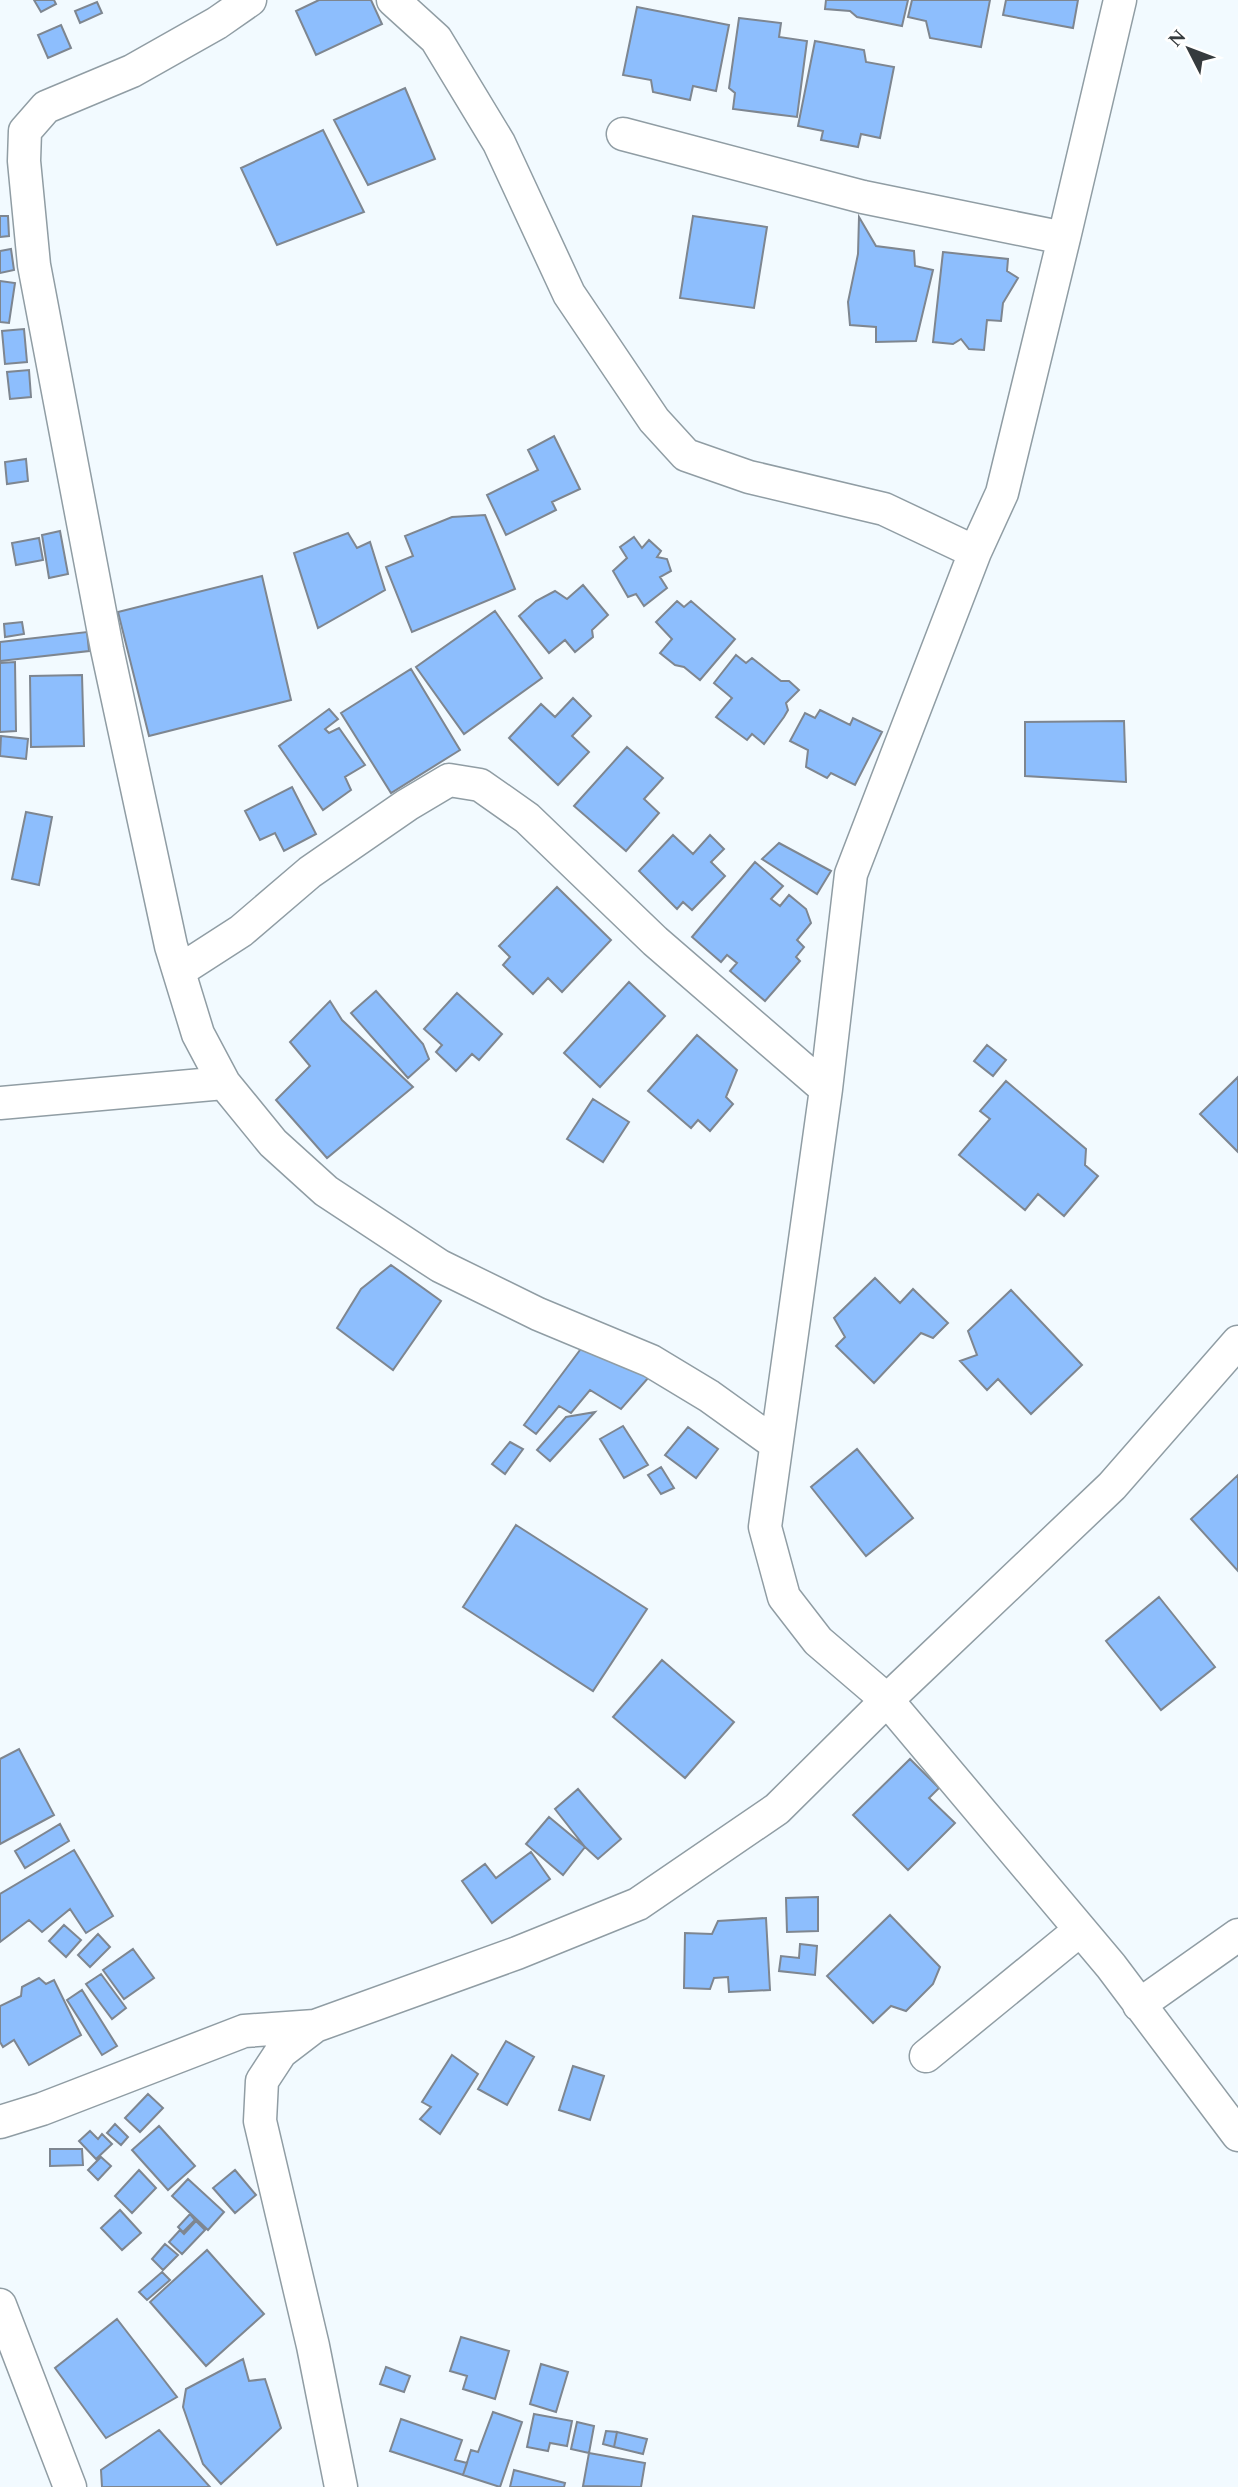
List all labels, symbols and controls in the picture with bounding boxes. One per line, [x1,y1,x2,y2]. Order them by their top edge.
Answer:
north arrow [1154,14,1224,84]
text: N [1162,23,1193,54]

